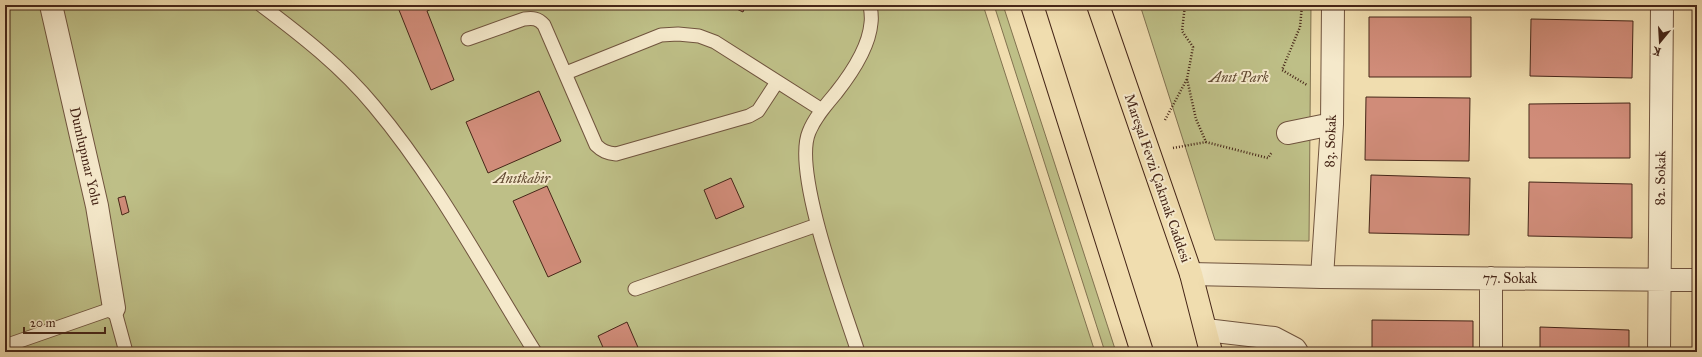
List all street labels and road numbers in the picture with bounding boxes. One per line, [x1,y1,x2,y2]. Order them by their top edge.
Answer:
street label: Mareşal Fevzi Çakmak Caddesi [1121,92,1194,265]
street label: Dumlupınar Yolu [66,105,105,207]
street label: 83. Sokak [1321,114,1340,168]
street label: 82. Sokak [1652,150,1669,205]
street label: 77. Sokak [1483,270,1538,287]

